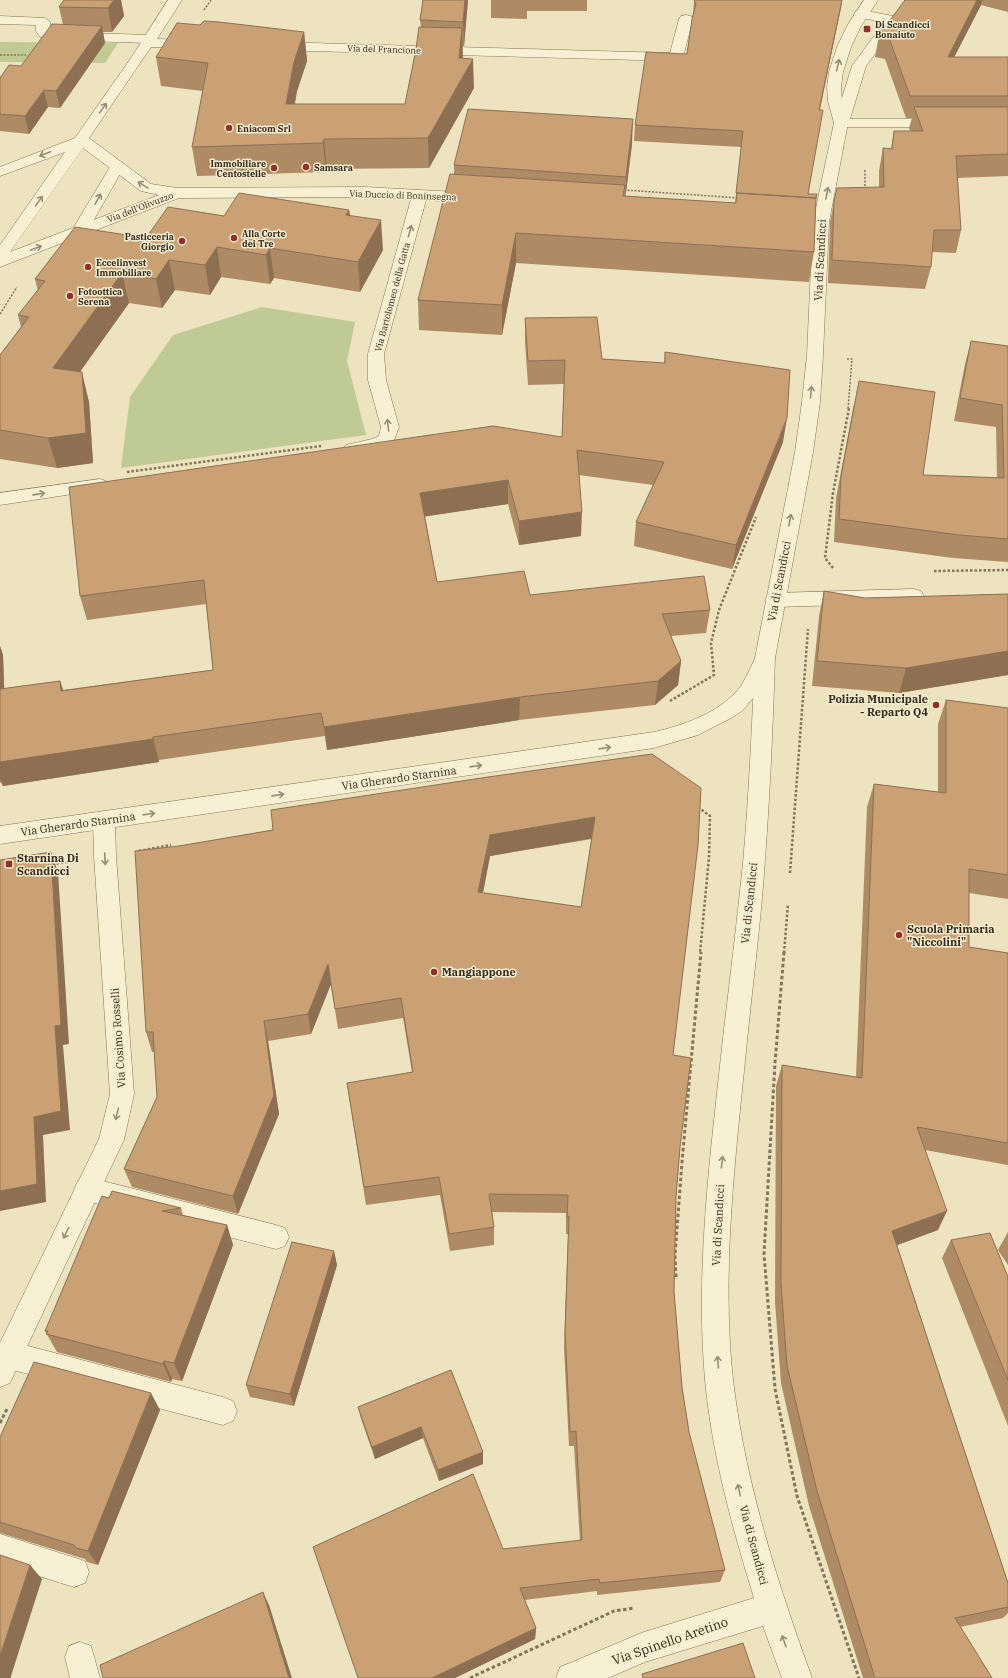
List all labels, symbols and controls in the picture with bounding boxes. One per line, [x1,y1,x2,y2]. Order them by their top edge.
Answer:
place label: Di Scandicci Bonaiuto [875,19,930,40]
marker: Di Scandicci Bonaiuto [862,24,872,34]
street label: Via del Francione [347,42,421,56]
one-way arrow [834,59,842,72]
one-way arrow [99,102,107,113]
marker: Eniacom Srl [224,123,234,133]
place label: Eniacom Srl [237,123,291,134]
one-way arrow [40,151,52,159]
place label: Immobiliare Centostelle [211,158,266,179]
marker: Samsara [301,162,311,172]
place label: Samsara [314,162,353,173]
marker: Immobiliare Centostelle [269,163,279,173]
one-way arrow [137,181,148,189]
one-way arrow [823,187,831,200]
street label: Via Duccio di Boninsegna [349,188,457,202]
street label: Via dell'Olivuzzo [105,189,175,225]
one-way arrow [95,193,103,205]
one-way arrow [34,196,43,207]
street label: Via di Scandicci [811,218,829,301]
one-way arrow [406,225,414,238]
place label: Alla Corte dei Tre [242,228,286,249]
place label: Pasticceria Giorgio [125,231,174,252]
marker: Alla Corte dei Tre [229,233,239,243]
marker: Pasticceria Giorgio [177,236,187,246]
street label: Via Bartolomeo della Gatta [372,241,412,353]
one-way arrow [30,243,42,251]
place label: Eccelinvest Immobiliare [96,257,151,278]
marker: Eccelinvest Immobiliare [83,262,93,272]
place label: Fotoottica Serena [78,286,122,307]
marker: Fotoottica Serena [65,291,75,301]
one-way arrow [808,386,815,399]
one-way arrow [384,419,392,432]
one-way arrow [32,490,45,498]
one-way arrow [787,514,795,527]
street label: Via di Scandicci [764,539,794,622]
place label: Polizia Municipale - Reparto Q4 [828,692,928,719]
marker: Polizia Municipale - Reparto Q4 [931,700,941,710]
one-way arrow [598,744,611,752]
one-way arrow [469,762,482,770]
street label: Via Gherardo Starnina [341,763,457,793]
one-way arrow [271,791,284,799]
street label: Via Gherardo Starnina [20,809,136,839]
one-way arrow [143,810,156,818]
place label: Starnina Di Scandicci [17,851,79,878]
one-way arrow [102,852,109,865]
marker: Starnina Di Scandicci [4,859,14,869]
street label: Via di Scandicci [738,861,760,944]
place label: Scuola Primaria "Niccolini" [907,922,995,949]
marker: Scuola Primaria "Niccolini" [894,930,904,940]
place label: Mangiappone [442,965,516,979]
marker: Mangiappone [429,967,439,977]
street label: Via Cosimo Rosselli [107,987,128,1089]
one-way arrow [113,1107,121,1120]
one-way arrow [718,1156,726,1169]
street label: Via di Scandicci [709,1183,727,1266]
one-way arrow [62,1227,69,1239]
one-way arrow [714,1356,722,1369]
one-way arrow [735,1484,743,1497]
street label: Via di Scandicci [737,1504,771,1587]
street label: Via Spinello Aretino [610,1613,730,1669]
one-way arrow [779,1636,787,1648]

